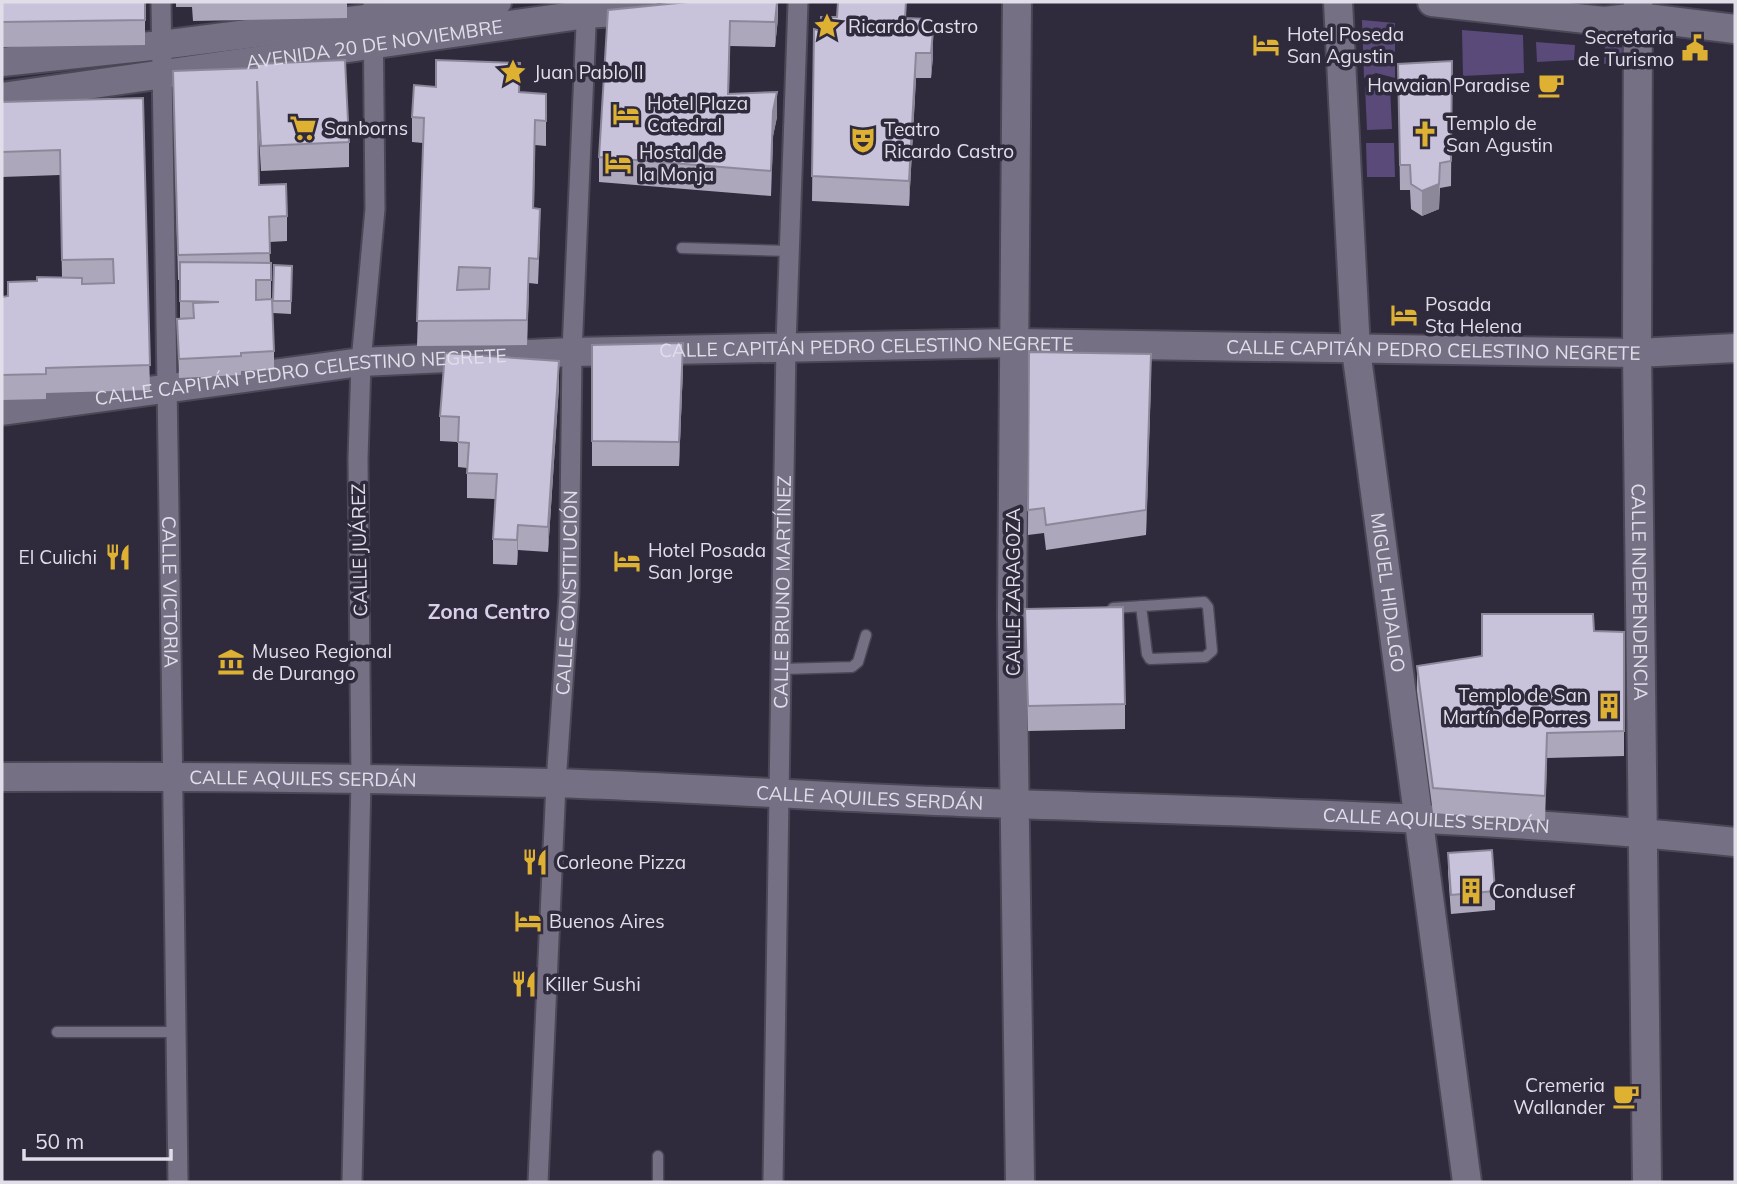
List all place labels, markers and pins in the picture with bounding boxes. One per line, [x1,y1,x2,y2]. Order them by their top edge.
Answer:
place icon: Ricardo Castro [812,11,842,41]
place label: Ricardo Castro [848,14,978,38]
place label: Hotel Poseda San Agustin [1287,22,1404,68]
place label: Secretaria de Turismo [1578,25,1674,71]
hotel icon: Hotel Poseda San Agustin [1251,30,1281,60]
public building icon: Secretaria de Turismo [1680,33,1710,63]
place icon: Juan Pablo II [498,57,528,87]
place label: Juan Pablo II [534,60,644,84]
cafe icon: Hawaian Paradise [1536,70,1566,100]
place label: Hawaian Paradise [1367,73,1530,97]
place label: Hotel Plaza Catedral [647,91,748,137]
hotel icon: Hotel Plaza Catedral [611,99,641,129]
place label: Templo de San Agustin [1446,111,1553,157]
supermarket icon: Sanborns [288,113,318,143]
place label: Sanborns [324,116,408,140]
place label: Teatro Ricardo Castro [884,117,1014,163]
church icon: Templo de San Agustin [1410,119,1440,149]
theatre icon: Teatro Ricardo Castro [848,125,878,155]
place label: Hostal de la Monja [639,140,723,186]
hotel icon: Hostal de la Monja [603,148,633,178]
place label: Posada Sta Helena [1425,292,1522,338]
hotel icon: Posada Sta Helena [1389,300,1419,330]
place label: Hotel Posada San Jorge [648,538,766,584]
restaurant icon: El Culichi [103,542,133,572]
place label: El Culichi [18,545,97,569]
hotel icon: Hotel Posada San Jorge [612,546,642,576]
place label: Museo Regional de Durango [252,639,392,685]
museum icon: Museo Regional de Durango [216,647,246,677]
place label: Templo de San Martín de Porres [1443,683,1588,729]
building icon: Templo de San Martín de Porres [1594,691,1624,721]
restaurant icon: Corleone Pizza [520,847,550,877]
place label: Corleone Pizza [556,850,686,874]
building icon: Condusef [1456,876,1486,906]
place label: Condusef [1492,879,1575,903]
hotel icon: Buenos Aires [513,906,543,936]
place label: Buenos Aires [549,909,665,933]
restaurant icon: Killer Sushi [509,969,539,999]
place label: Killer Sushi [545,972,641,996]
place label: Cremeria Wallander [1513,1073,1605,1119]
cafe icon: Cremeria Wallander [1611,1081,1641,1111]

